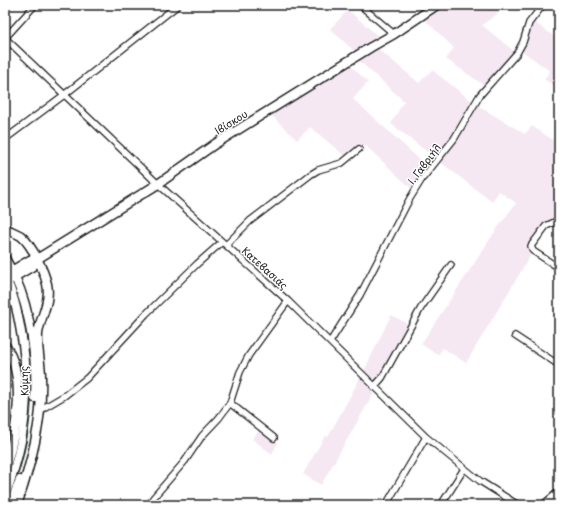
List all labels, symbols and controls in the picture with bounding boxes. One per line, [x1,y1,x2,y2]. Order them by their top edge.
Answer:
street label: Ιβίσκου [211,106,250,137]
street label: Ι. Γαβριήλ [403,140,444,187]
street label: Κατεβασιάς [239,243,292,293]
street label: Κύμης [15,366,32,396]

